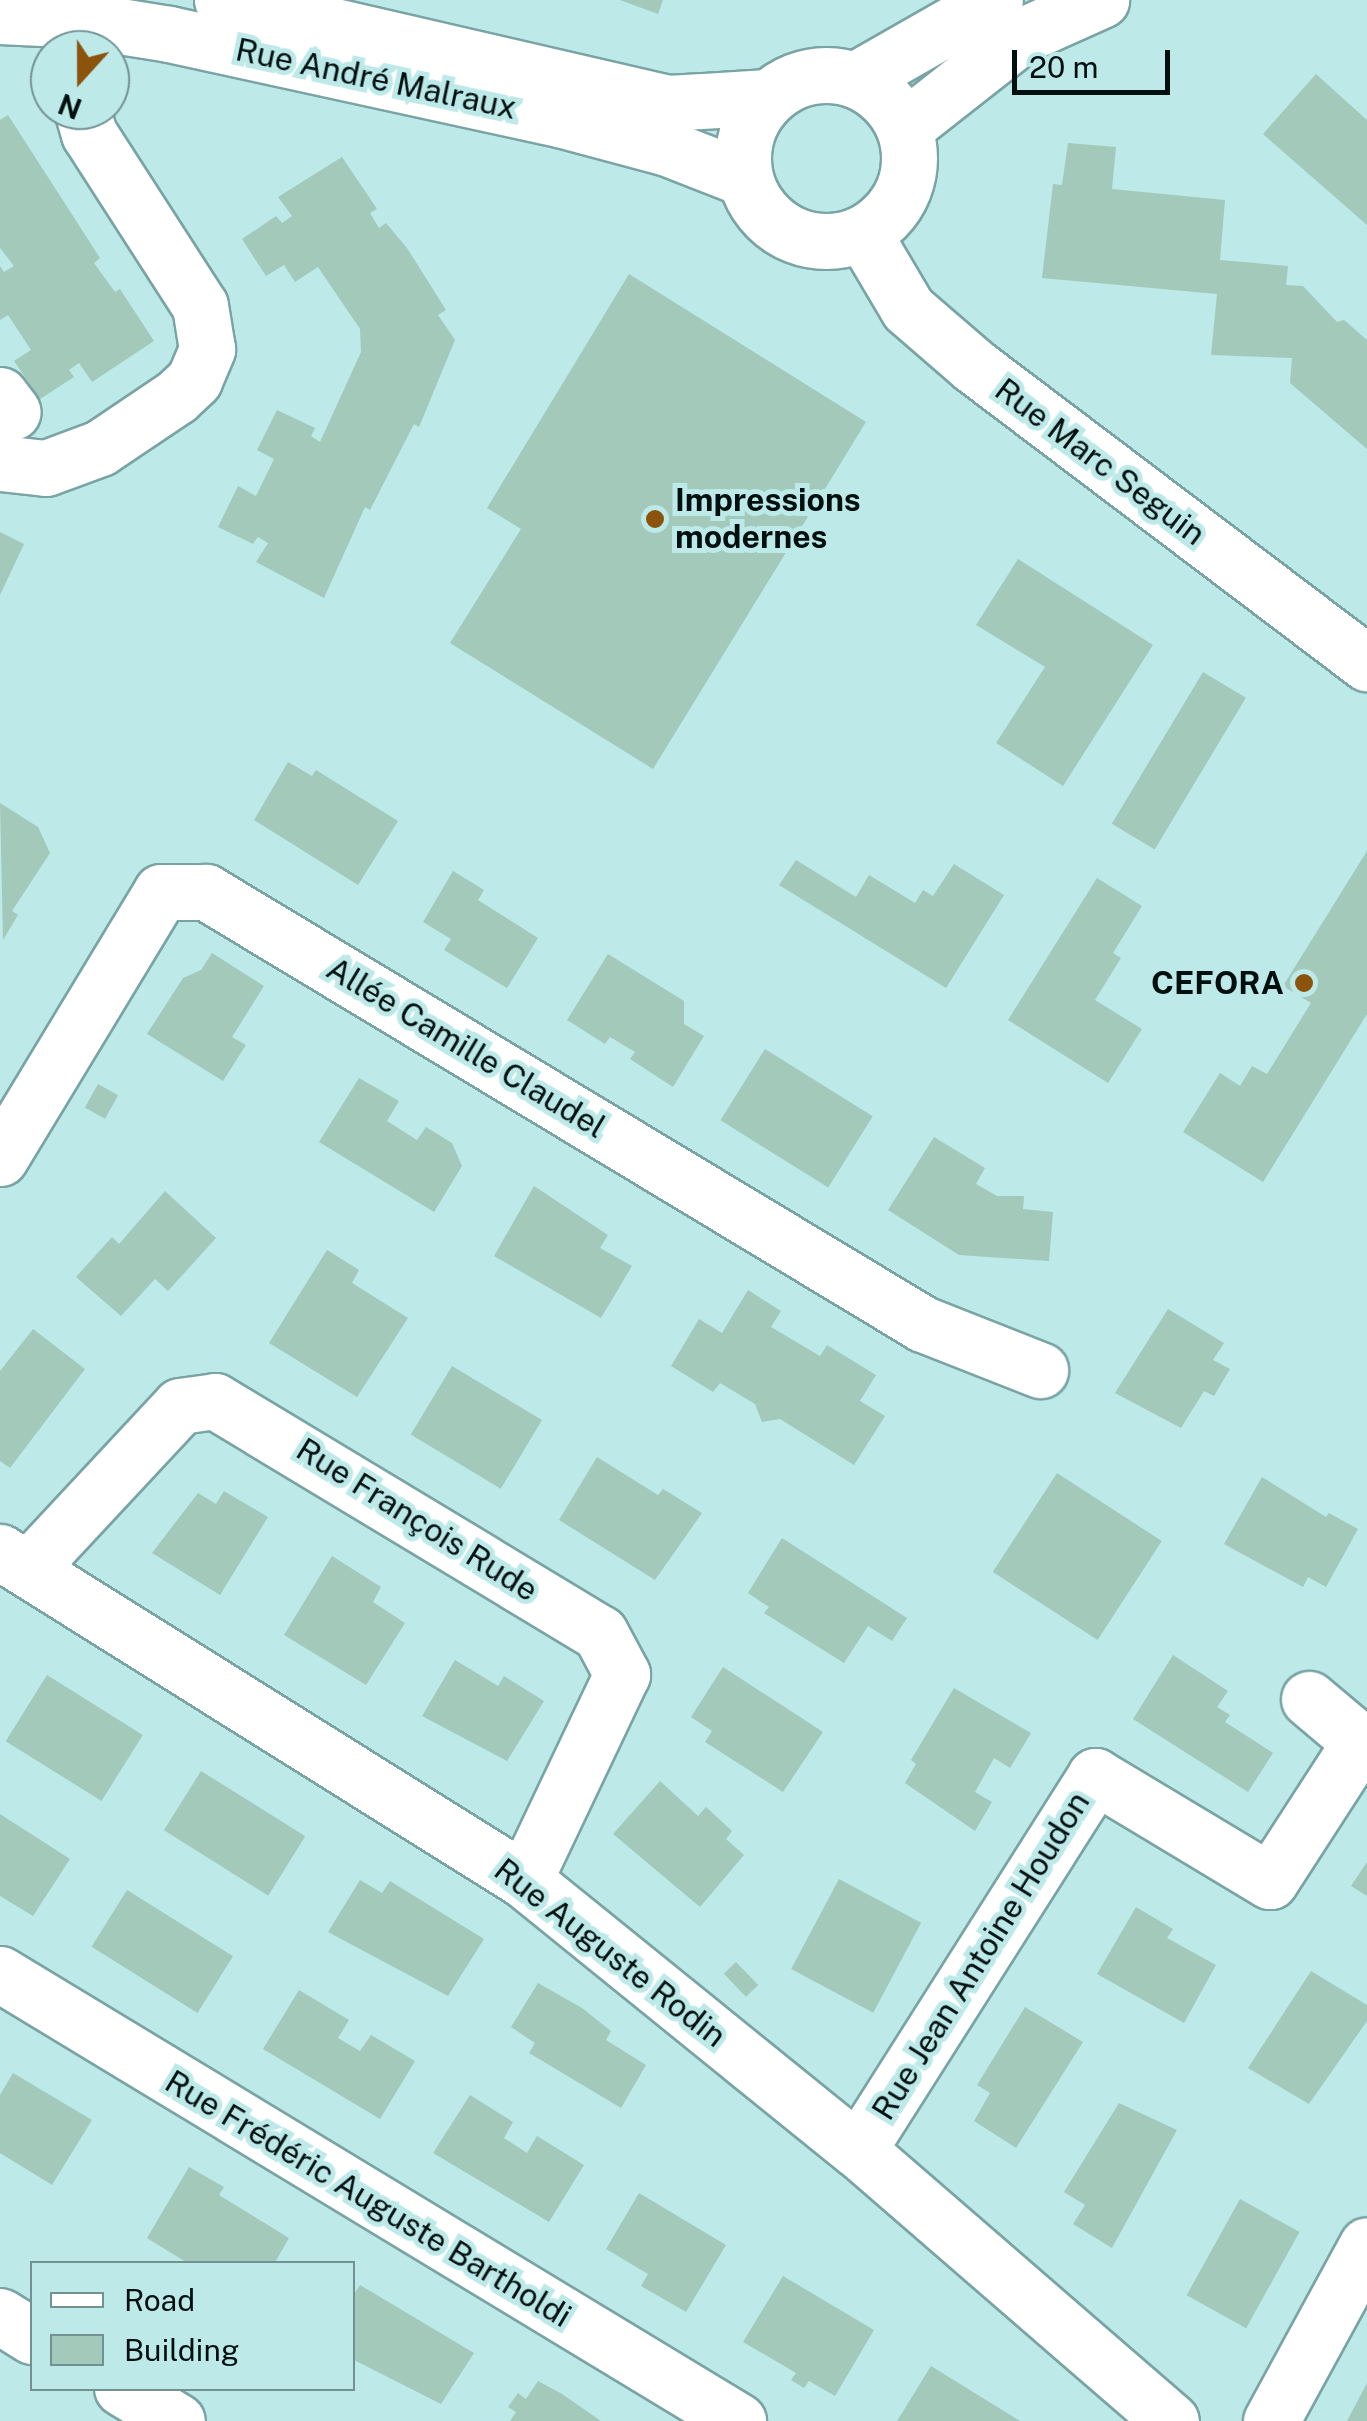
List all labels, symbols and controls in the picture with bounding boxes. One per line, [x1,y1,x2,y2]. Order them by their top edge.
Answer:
north arrow [30,30,130,130]
street label: Rue André Malraux [232,30,520,128]
scale bar [1017,30,1174,92]
text: 20 m [1029,49,1098,85]
text: N [54,87,86,126]
street label: Rue Marc Seguin [987,370,1213,554]
place label: Impressions modernes [675,482,861,557]
marker: Impressions modernes [644,508,666,530]
street label: Allée Camille Claudel [319,949,613,1147]
place label: CEFORA [1151,964,1284,1002]
marker: CEFORA [1293,972,1315,994]
street label: Rue François Rude [289,1430,545,1610]
street label: Rue Jean Antoine Houdon [864,1785,1098,2127]
street label: Rue Auguste Rodin [486,1851,734,2055]
street label: Rue Frédéric Auguste Bartholdi [158,2062,578,2336]
legend [30,2261,355,2391]
text: Road [124,2282,195,2318]
text: Building [124,2332,239,2368]

